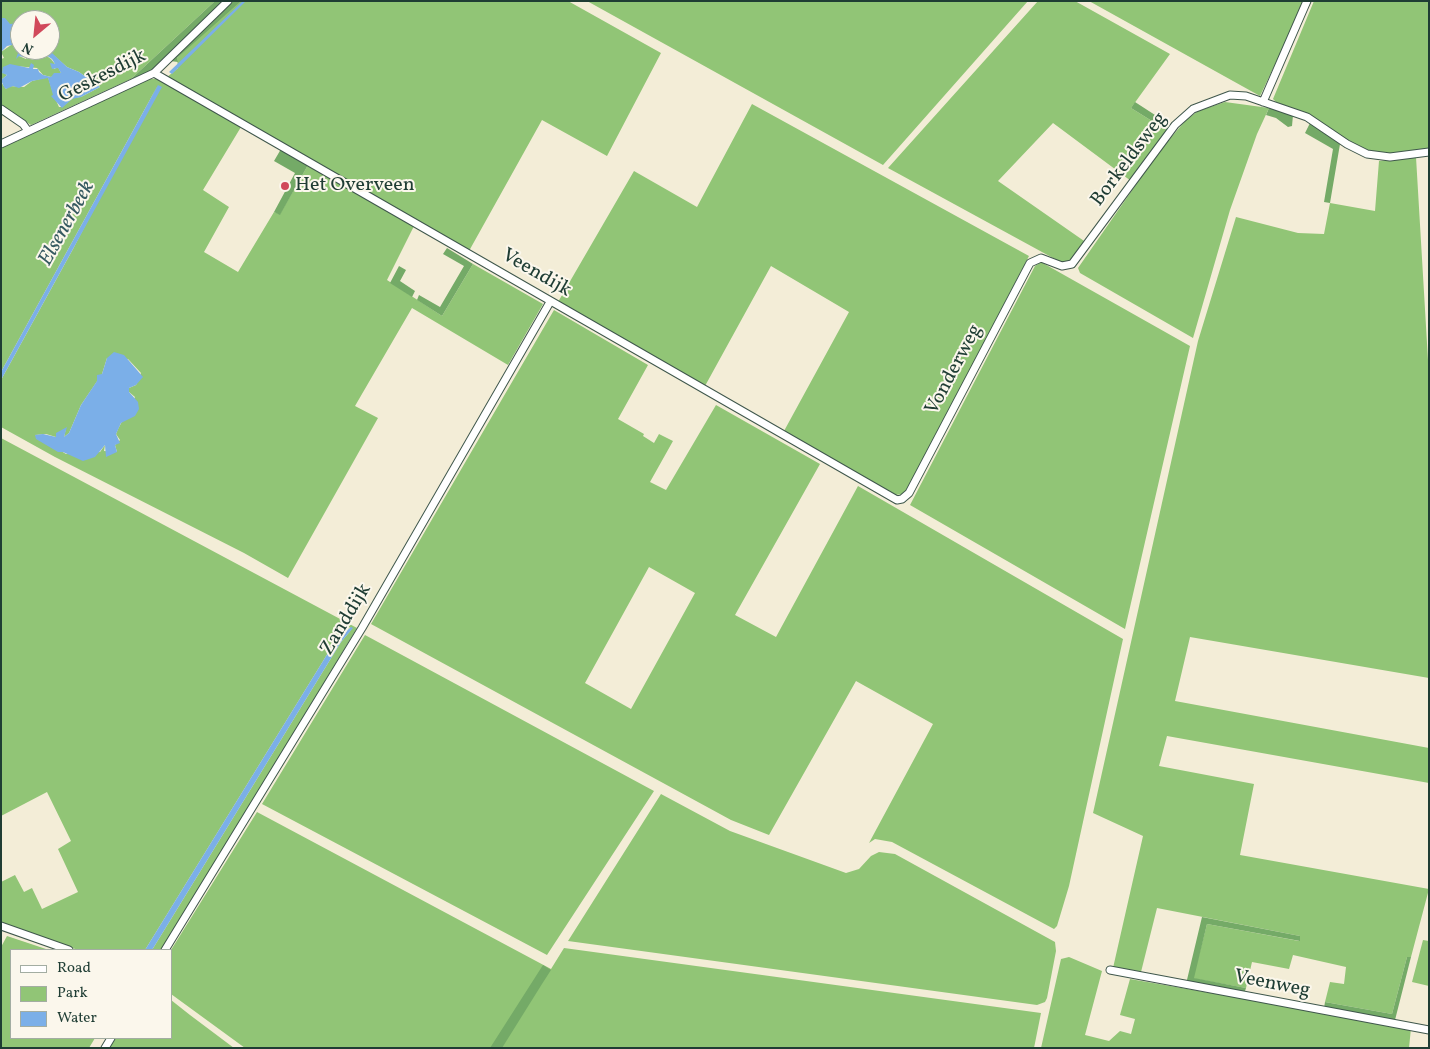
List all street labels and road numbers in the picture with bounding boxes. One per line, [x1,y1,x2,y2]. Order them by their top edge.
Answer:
street label: Geskesdijk [55,45,151,109]
street label: Borkeldsweg [1087,108,1173,212]
street label: Veendijk [497,245,575,303]
street label: Vonderweg [921,321,989,419]
street label: Zanddijk [316,580,378,660]
street label: Veenweg [1232,966,1312,1004]

